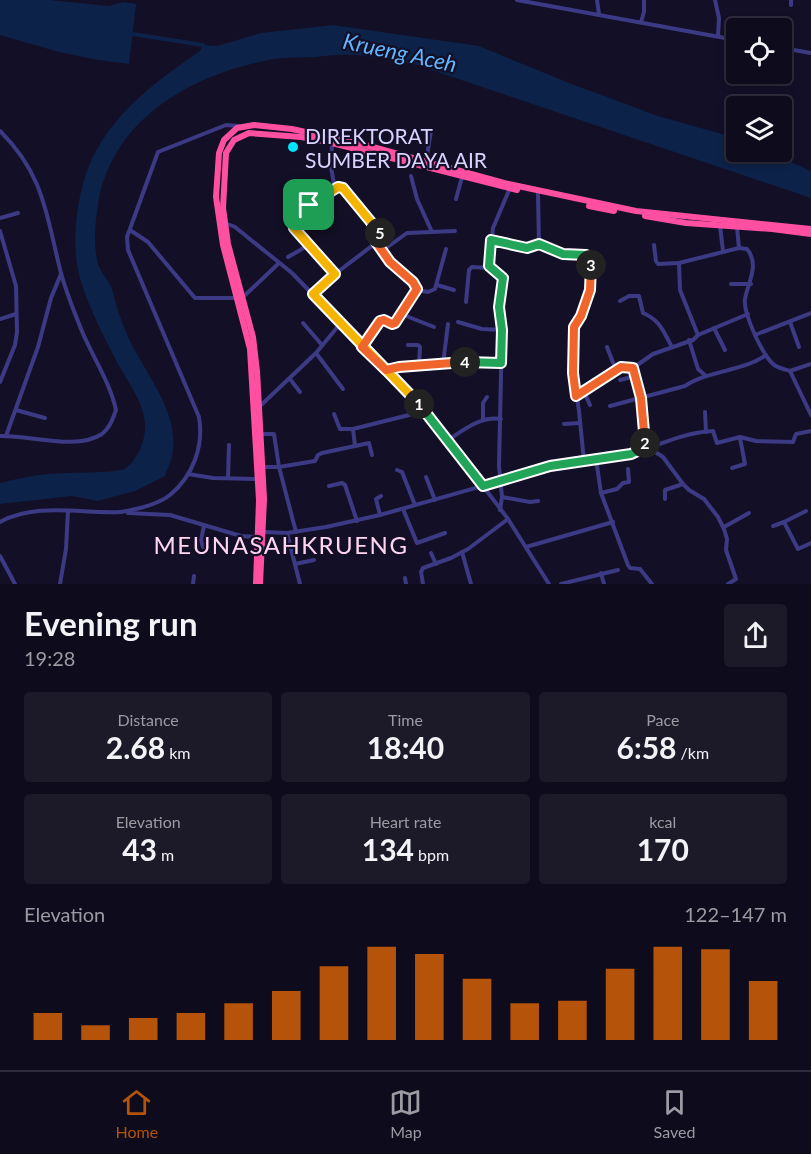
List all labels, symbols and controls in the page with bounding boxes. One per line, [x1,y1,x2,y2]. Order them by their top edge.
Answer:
map controls [726,18,792,162]
button: locate [726,18,792,84]
water label: Krueng Aceh [341,27,459,77]
button: layers [726,96,792,162]
place label: DIREKTORAT SUMBER DAYA AIR [305,123,488,172]
marker: DIREKTORAT SUMBER DAYA AIR [286,140,300,154]
pin [283,179,334,230]
icon: arrive [292,188,325,221]
pin: 5 [365,218,395,248]
text: 5 [375,223,385,242]
pin: 3 [576,250,606,280]
text: 3 [586,255,596,274]
pin: 4 [450,347,480,377]
text: 4 [460,352,470,371]
pin: 1 [404,389,434,419]
text: 1 [414,394,424,413]
pin: 2 [630,428,660,458]
text: 2 [640,433,650,452]
district label: MEUNASAHKRUENG [154,530,408,559]
text: Evening run [24,603,198,643]
button: share [724,604,787,667]
text: 19:28 [24,646,75,670]
text: Distance [117,710,179,729]
text: Time [388,710,423,729]
text: Pace [646,710,679,729]
text: 2.68 [106,729,165,765]
text: 18:40 [367,729,444,765]
text: 6:58 [617,729,676,765]
text: km [165,743,191,762]
text: /km [676,743,709,762]
text: Elevation [116,812,181,831]
text: Heart rate [370,812,441,831]
text: kcal [649,812,676,831]
text: 43 [122,831,157,867]
text: 134 [362,831,414,867]
text: 170 [637,831,689,867]
text: m [157,845,174,864]
text: bpm [414,845,449,864]
text: Elevation [24,902,105,926]
text: 122–147 m [684,902,787,926]
tab: Home [116,1086,158,1141]
tab: Map [389,1086,422,1141]
tab: Saved [654,1086,695,1141]

